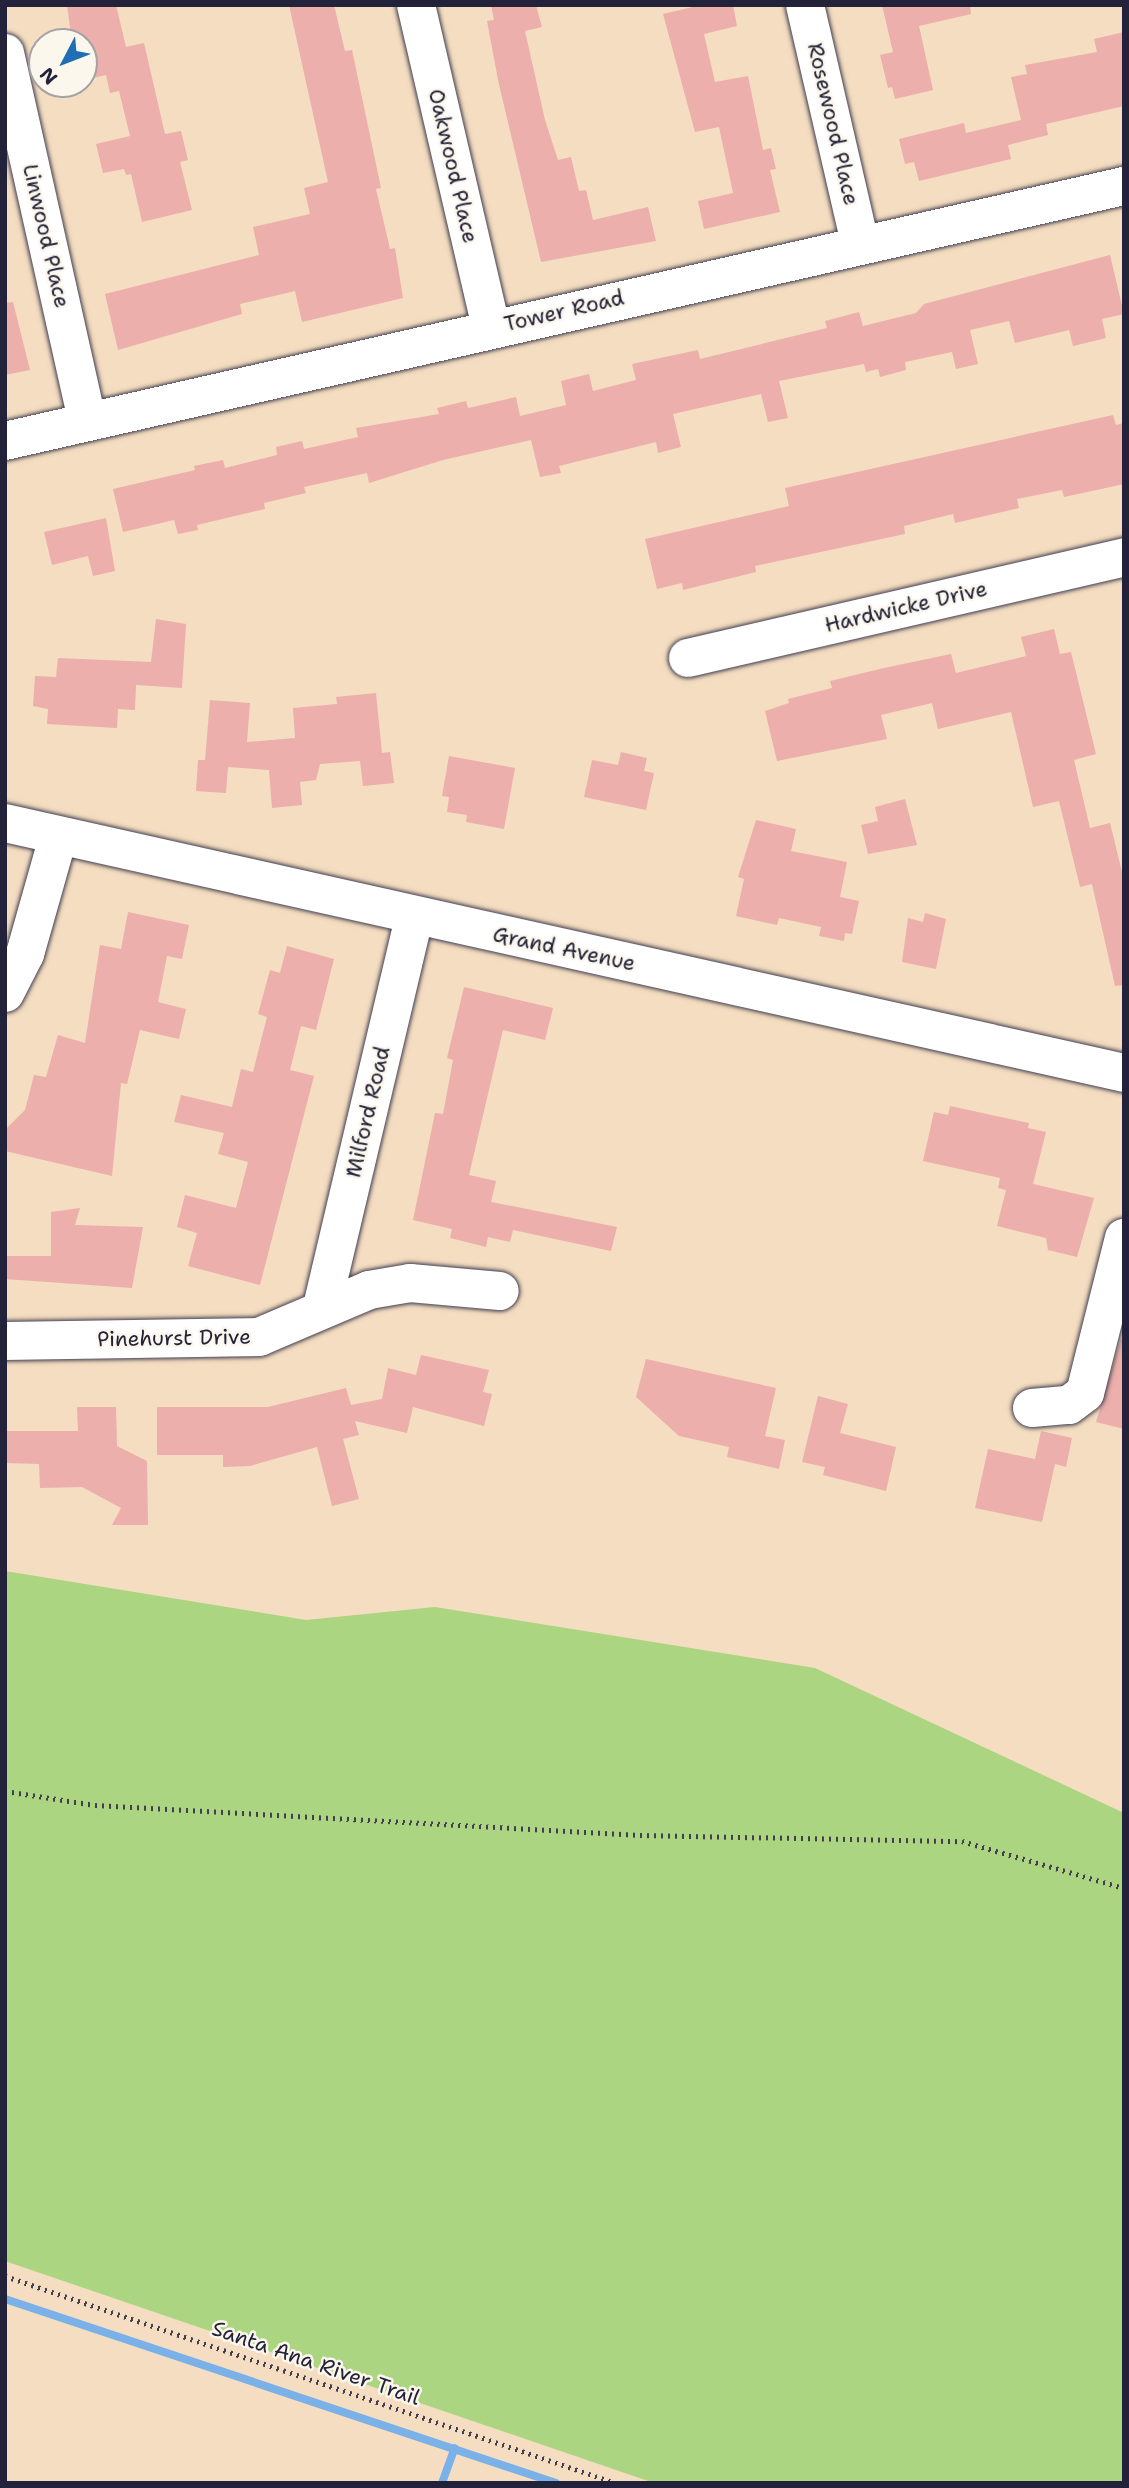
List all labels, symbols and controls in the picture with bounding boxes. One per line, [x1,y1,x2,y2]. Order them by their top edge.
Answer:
north arrow [28,28,98,98]
street label: Rosewood Place [802,41,864,207]
text: N [34,62,63,90]
street label: Oakwood Place [423,86,483,246]
street label: Linwood Place [17,162,75,310]
street label: Tower Road [502,285,626,337]
street label: Hardwicke Drive [822,576,990,638]
street label: Grand Avenue [491,922,637,976]
street label: Milford Road [341,1044,395,1180]
street label: Pinehurst Drive [97,1324,251,1352]
street label: Santa Ana River Trail [209,2316,423,2410]

